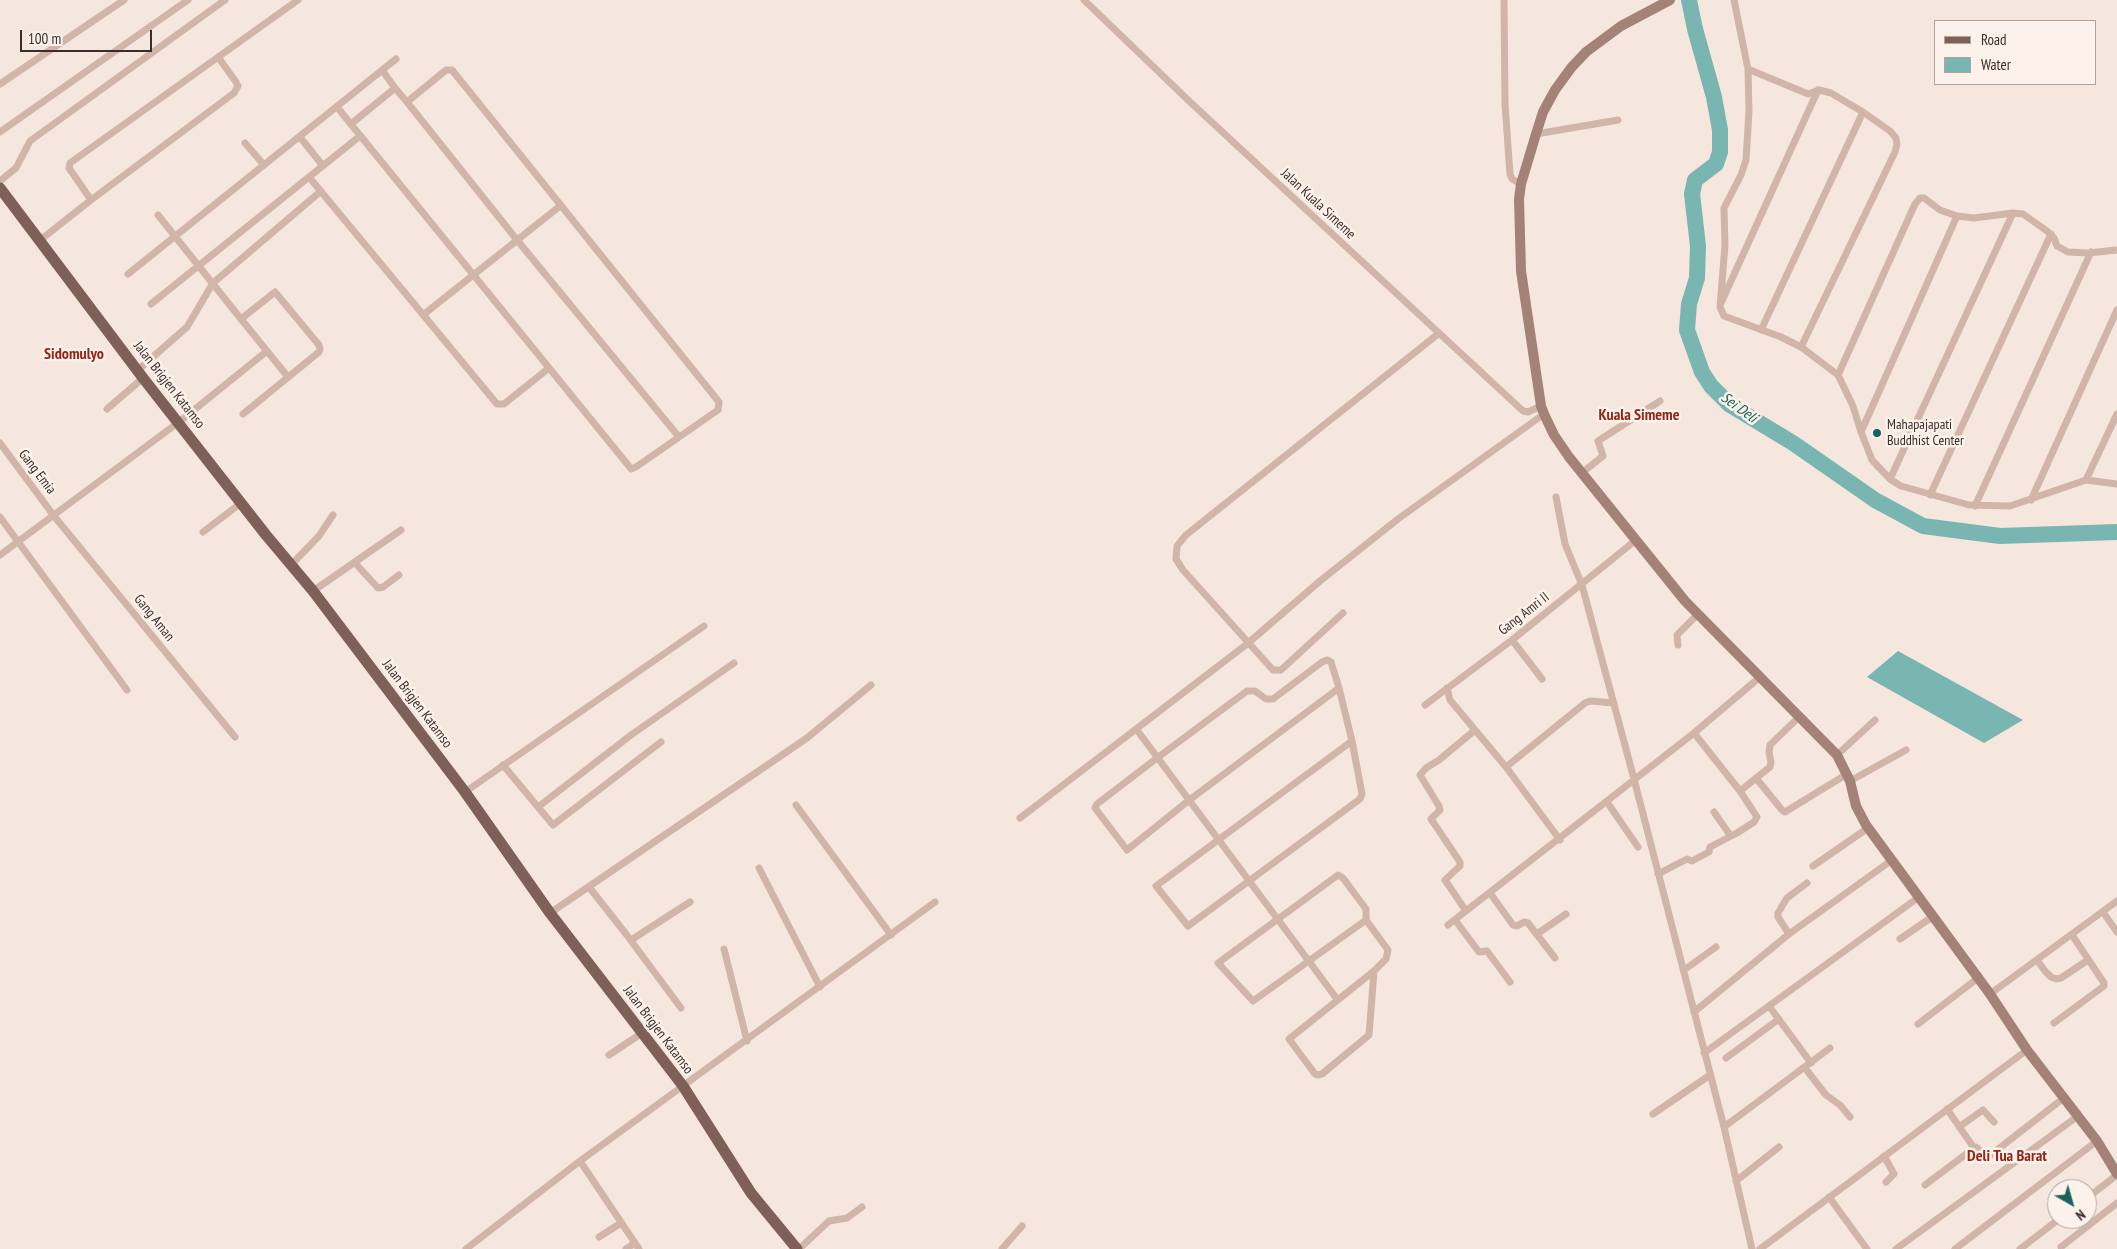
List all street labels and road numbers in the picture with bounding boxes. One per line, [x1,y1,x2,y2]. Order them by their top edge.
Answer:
street label: Jalan Kuala Simeme [1277,165,1359,243]
street label: Jalan Brigjen Katamso [130,338,208,432]
street label: Gang Emia [15,446,59,498]
street label: Gang Amri II [1495,589,1553,639]
street label: Gang Aman [130,591,178,645]
street label: Jalan Brigjen Katamso [378,657,456,751]
street label: Jalan Brigjen Katamso [619,983,697,1077]

